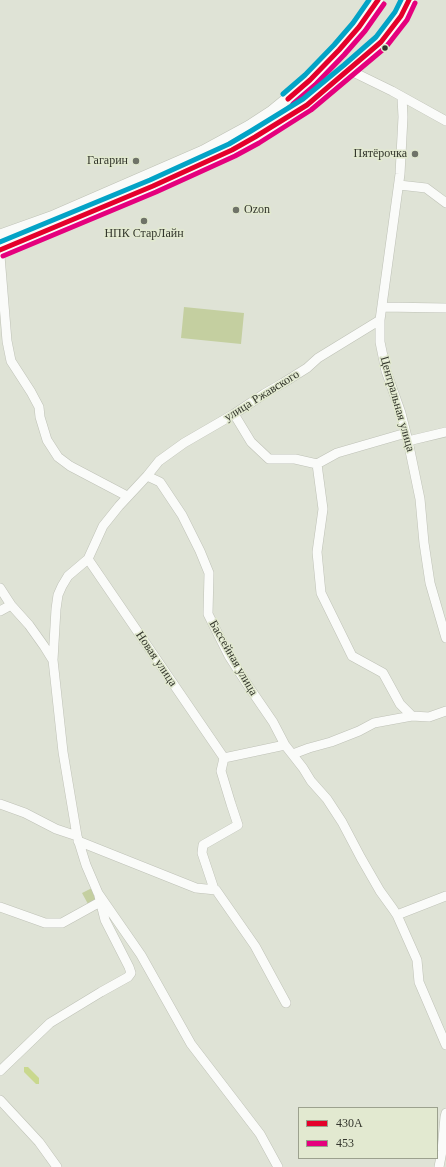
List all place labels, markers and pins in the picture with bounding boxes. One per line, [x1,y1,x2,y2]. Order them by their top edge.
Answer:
unlabelled marker [380,43,390,53]
place label: Пятёрочка [354,147,407,161]
marker: Пятёрочка [410,149,420,159]
place label: Гагарин [87,154,128,168]
marker: Гагарин [131,156,141,166]
place label: Ozon [244,203,270,217]
marker: Ozon [231,205,241,215]
marker: НПК СтарЛайн [139,216,149,226]
place label: НПК СтарЛайн [104,227,184,241]

